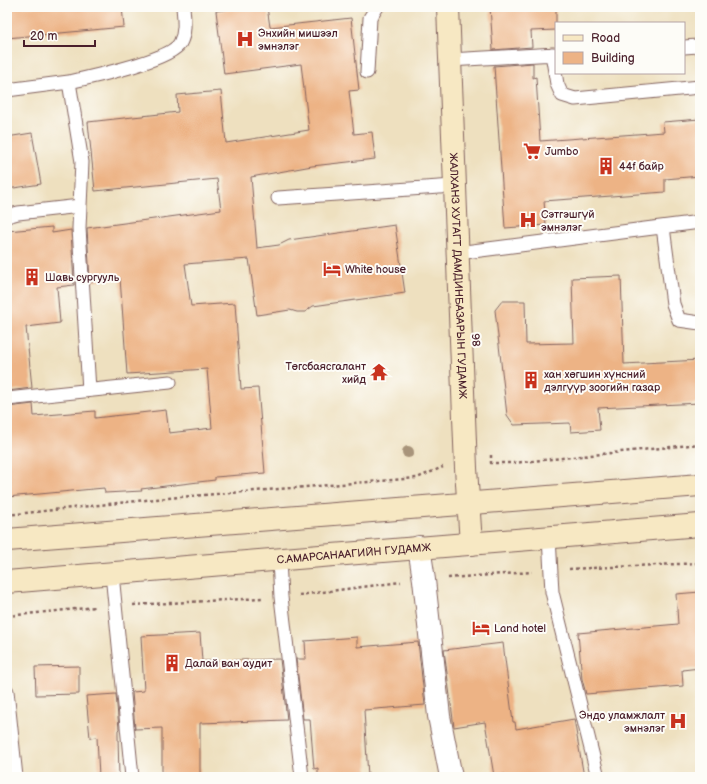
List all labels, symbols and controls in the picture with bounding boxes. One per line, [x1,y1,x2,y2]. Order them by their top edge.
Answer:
scale bar [24,22,95,48]
legend [555,22,685,74]
place label: Энхийн мишээл эмнэлэг [258,27,338,53]
text: 20 m [30,29,57,44]
hospital icon: Энхийн мишээл эмнэлэг [235,29,255,49]
text: Road [591,31,620,46]
text: Building [591,51,635,66]
supermarket icon: Jumbo [522,141,542,161]
place label: Jumbo [545,145,578,158]
street label: ЖАЛХАНЗ ХУТАГТ ДАМДИНБАЗАРЫН ГУДАМЖ [447,152,469,400]
building icon: 44f байр [596,156,616,176]
place label: 44f байр [619,160,665,173]
place label: Сэтгэшгүй эмнэлэг [541,208,595,234]
hospital icon: Сэтгэшгүй эмнэлэг [518,210,538,230]
hotel icon: White house [322,259,342,279]
place label: White house [345,263,407,276]
building icon: Шавь сургууль [22,267,42,287]
place label: Шавь сургууль [45,271,120,284]
street label: 86 [470,333,483,347]
place label: Төгсбаясгалант хийд [285,360,366,386]
temple icon: Төгсбаясгалант хийд [369,362,389,382]
place label: хан хөгшин хүнсний дэлгүүр зоогийн газар [544,368,661,394]
building icon: хан хөгшин хүнсний дэлгүүр зоогийн газар [521,370,541,390]
street label: С.АМАРСАНААГИЙН ГУДАМЖ [276,541,432,567]
hotel icon: Land hotel [471,618,491,638]
place label: Land hotel [494,622,546,635]
building icon: Далай ван аудит [162,653,182,673]
place label: Далай ван аудит [185,657,272,670]
place label: Эндо уламжлалт эмнэлэг [579,709,666,735]
hospital icon: Эндо уламжлалт эмнэлэг [668,711,688,731]

